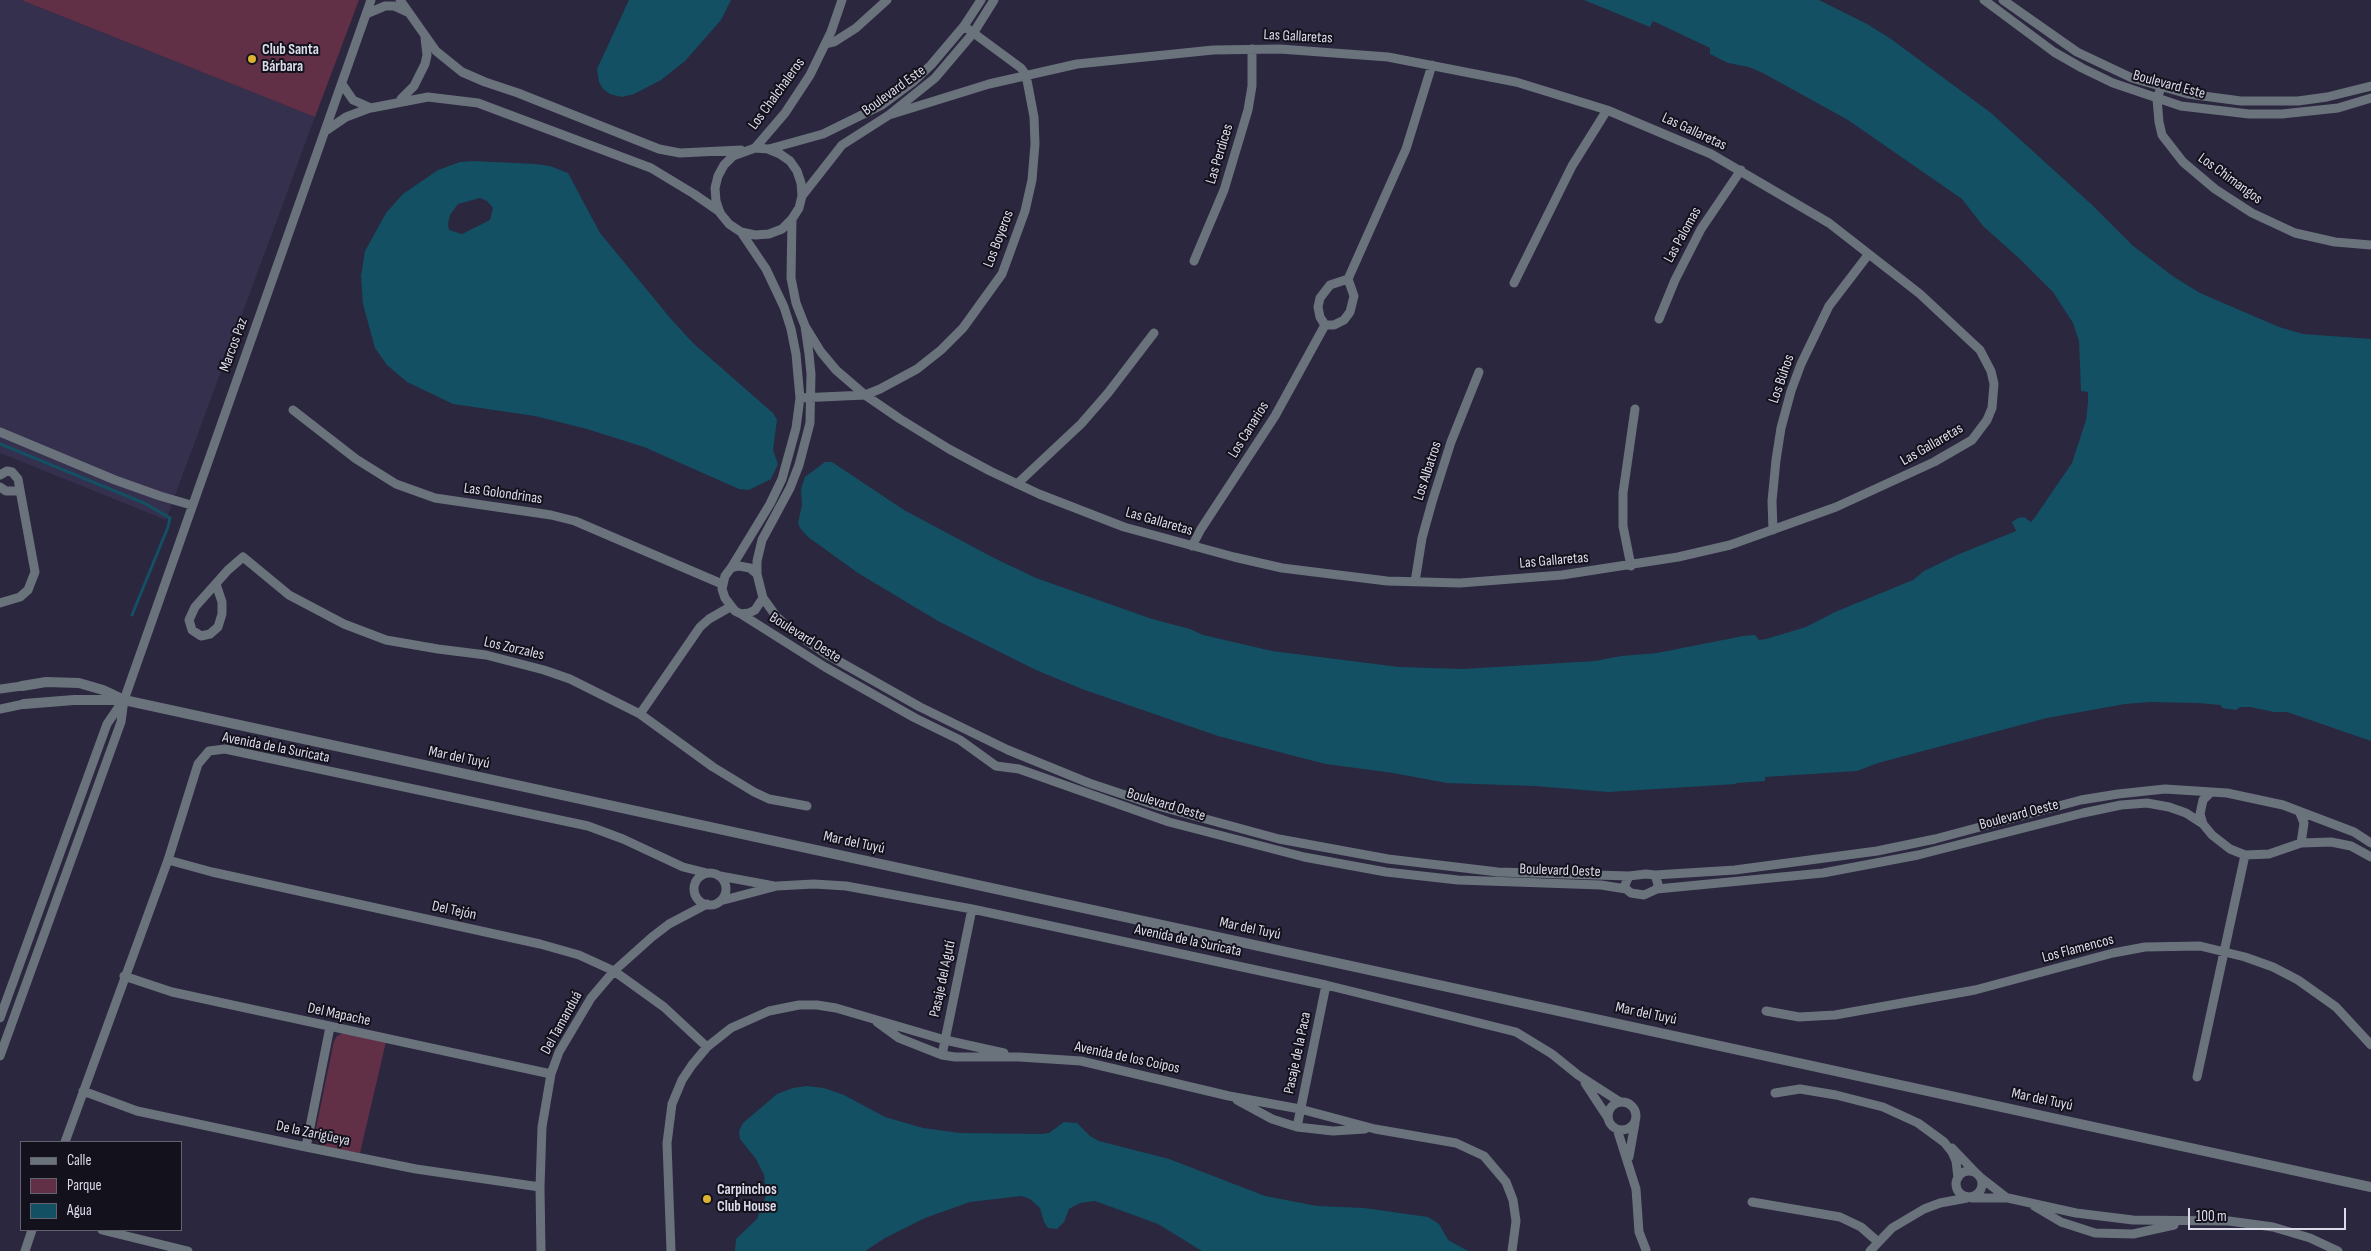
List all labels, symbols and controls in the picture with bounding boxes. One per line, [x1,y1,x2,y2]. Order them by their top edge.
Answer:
street label: Las Gallaretas [1263,26,1333,48]
place label: Club Santa Bárbara [262,41,319,76]
marker: Club Santa Bárbara [246,53,258,65]
street label: Los Chalchaleros [745,55,809,133]
street label: Boulevard Este [859,62,929,120]
street label: Boulevard Este [2131,67,2207,103]
street label: Las Gallaretas [1659,109,1729,155]
street label: Las Perdices [1202,122,1238,186]
street label: Los Chimangos [2194,150,2266,208]
street label: Las Palomas [1660,204,1706,266]
street label: Los Boyeros [980,208,1018,270]
street label: Marcos Paz [216,316,252,374]
street label: Los Búhos [1765,352,1799,406]
street label: Los Canarios [1225,398,1273,462]
street label: Las Gallaretas [1897,420,1967,470]
street label: Los Albatros [1410,439,1446,503]
street label: Las Golondrinas [463,480,543,508]
street label: Las Gallaretas [1123,504,1195,540]
street label: Las Gallaretas [1519,549,1589,573]
street label: Boulevard Oeste [766,609,844,667]
street label: Los Zorzales [482,633,546,665]
street label: Avenida de la Suricata [221,729,331,767]
street label: Mar del Tuyú [427,743,491,773]
street label: Boulevard Oeste [1125,785,1207,825]
street label: Boulevard Oeste [1977,796,2061,834]
street label: Mar del Tuyú [822,828,886,858]
street label: Boulevard Oeste [1519,861,1601,881]
street label: Del Tejón [430,898,478,924]
street label: Mar del Tuyú [1218,914,1282,944]
street label: Avenida de la Suricata [1133,921,1243,961]
street label: Los Flamencos [2040,931,2116,967]
street label: Pasaje del Agutí [926,939,960,1019]
street label: Del Tamanduá [537,988,587,1058]
street label: Mar del Tuyú [1614,999,1678,1029]
street label: Del Mapache [306,1000,372,1030]
street label: Pasaje de la Paca [1281,1010,1315,1096]
street label: Avenida de los Coipos [1073,1038,1181,1078]
street label: Mar del Tuyú [2010,1085,2074,1115]
street label: De la Zarigüeya [274,1117,352,1151]
legend [20,1141,182,1231]
text: Calle [67,1151,91,1170]
text: Parque [67,1176,102,1195]
place label: Carpinchos Club House [717,1181,777,1216]
marker: Carpinchos Club House [701,1193,713,1205]
scale bar [2191,1198,2348,1230]
text: Agua [67,1201,92,1220]
text: 100 m [2196,1207,2227,1226]

